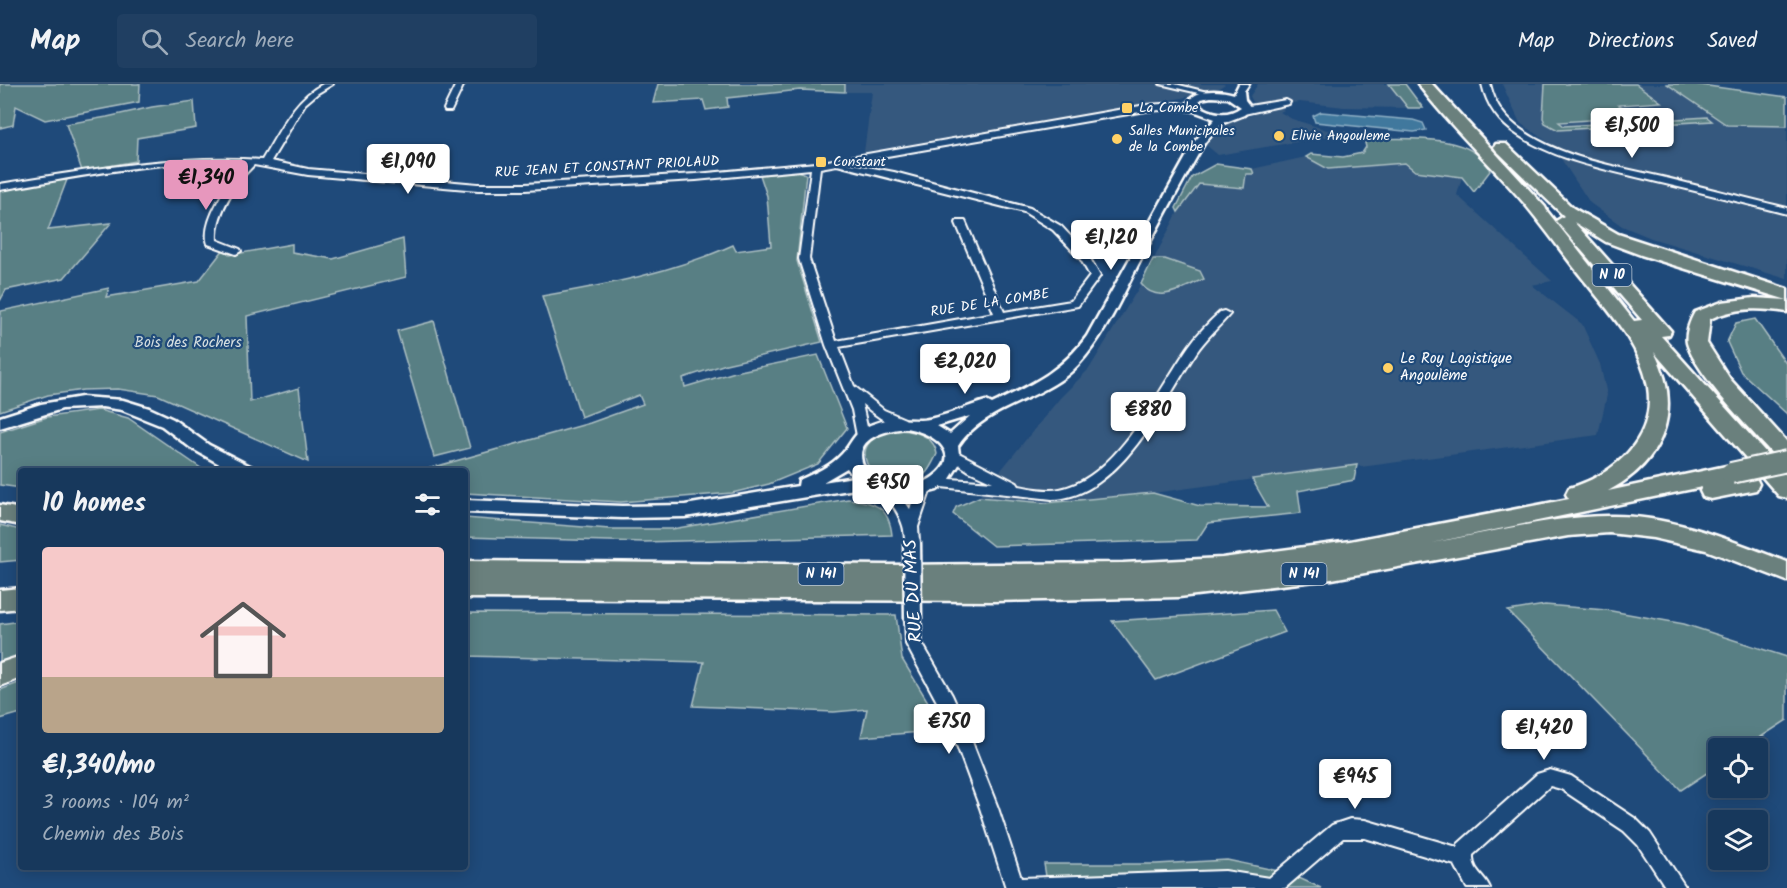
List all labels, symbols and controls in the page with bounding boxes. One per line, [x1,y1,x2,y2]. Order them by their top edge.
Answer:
search box [117,14,537,68]
text: Map [30,19,81,64]
text: Search here [186,24,294,59]
icon: search [138,25,171,58]
text: Map [1518,25,1554,58]
text: Directions [1587,25,1674,58]
text: Saved [1707,25,1757,58]
place label: La Combe [1139,97,1199,119]
marker: La Combe [1120,101,1134,115]
pin: €1,500 [1583,108,1681,159]
text: €1,500 [1605,111,1659,143]
place label: Salles Municipales de la Combe [1129,120,1235,158]
place label: Elivie Angouleme [1291,125,1391,147]
marker: Elivie Angouleme [1272,129,1286,143]
marker: Salles Municipales de la Combe [1110,132,1124,146]
pin: €1,090 [359,144,457,195]
text: €1,090 [381,147,435,179]
street label: RUE JEAN ET CONSTANT PRIOLAUD [494,150,720,184]
place label: Constant [833,151,887,173]
marker: Constant [814,155,828,169]
pin: €1,340 [157,160,255,211]
text: €1,340 [178,163,234,195]
pin: €1,120 [1062,220,1160,271]
text: €1,120 [1085,223,1137,255]
road number: N 10 [1592,264,1632,286]
street label: RUE DE LA COMBE [929,283,1052,323]
park label: Bois des Rochers [134,331,242,355]
pin: €2,020 [916,344,1014,395]
text: €2,020 [934,347,996,379]
place label: Le Roy Logistique Angoulême [1400,347,1512,388]
marker: Le Roy Logistique Angoulême [1381,361,1395,375]
pin: €880 [1112,392,1184,443]
text: €880 [1125,395,1171,427]
pin: €950 [852,465,924,516]
text: €950 [866,468,910,500]
text: 10 homes [42,483,146,525]
icon: filters [411,488,444,521]
street label: RUE DU MAS [897,538,931,643]
road number: N 141 [798,563,844,585]
road number: N 141 [1282,563,1326,585]
icon: home [189,586,297,694]
pin: €750 [913,704,985,755]
text: €750 [928,707,970,739]
pin: €1,420 [1495,710,1593,761]
text: €1,420 [1516,713,1572,745]
map controls [1708,738,1768,870]
button: locate [1708,738,1768,798]
text: €1,340/mo [42,745,155,787]
pin: €945 [1319,759,1391,810]
text: €945 [1333,762,1377,794]
text: 3 rooms · 104 m² [42,787,189,819]
button: layers [1708,810,1768,870]
text: Chemin des Bois [42,819,184,851]

